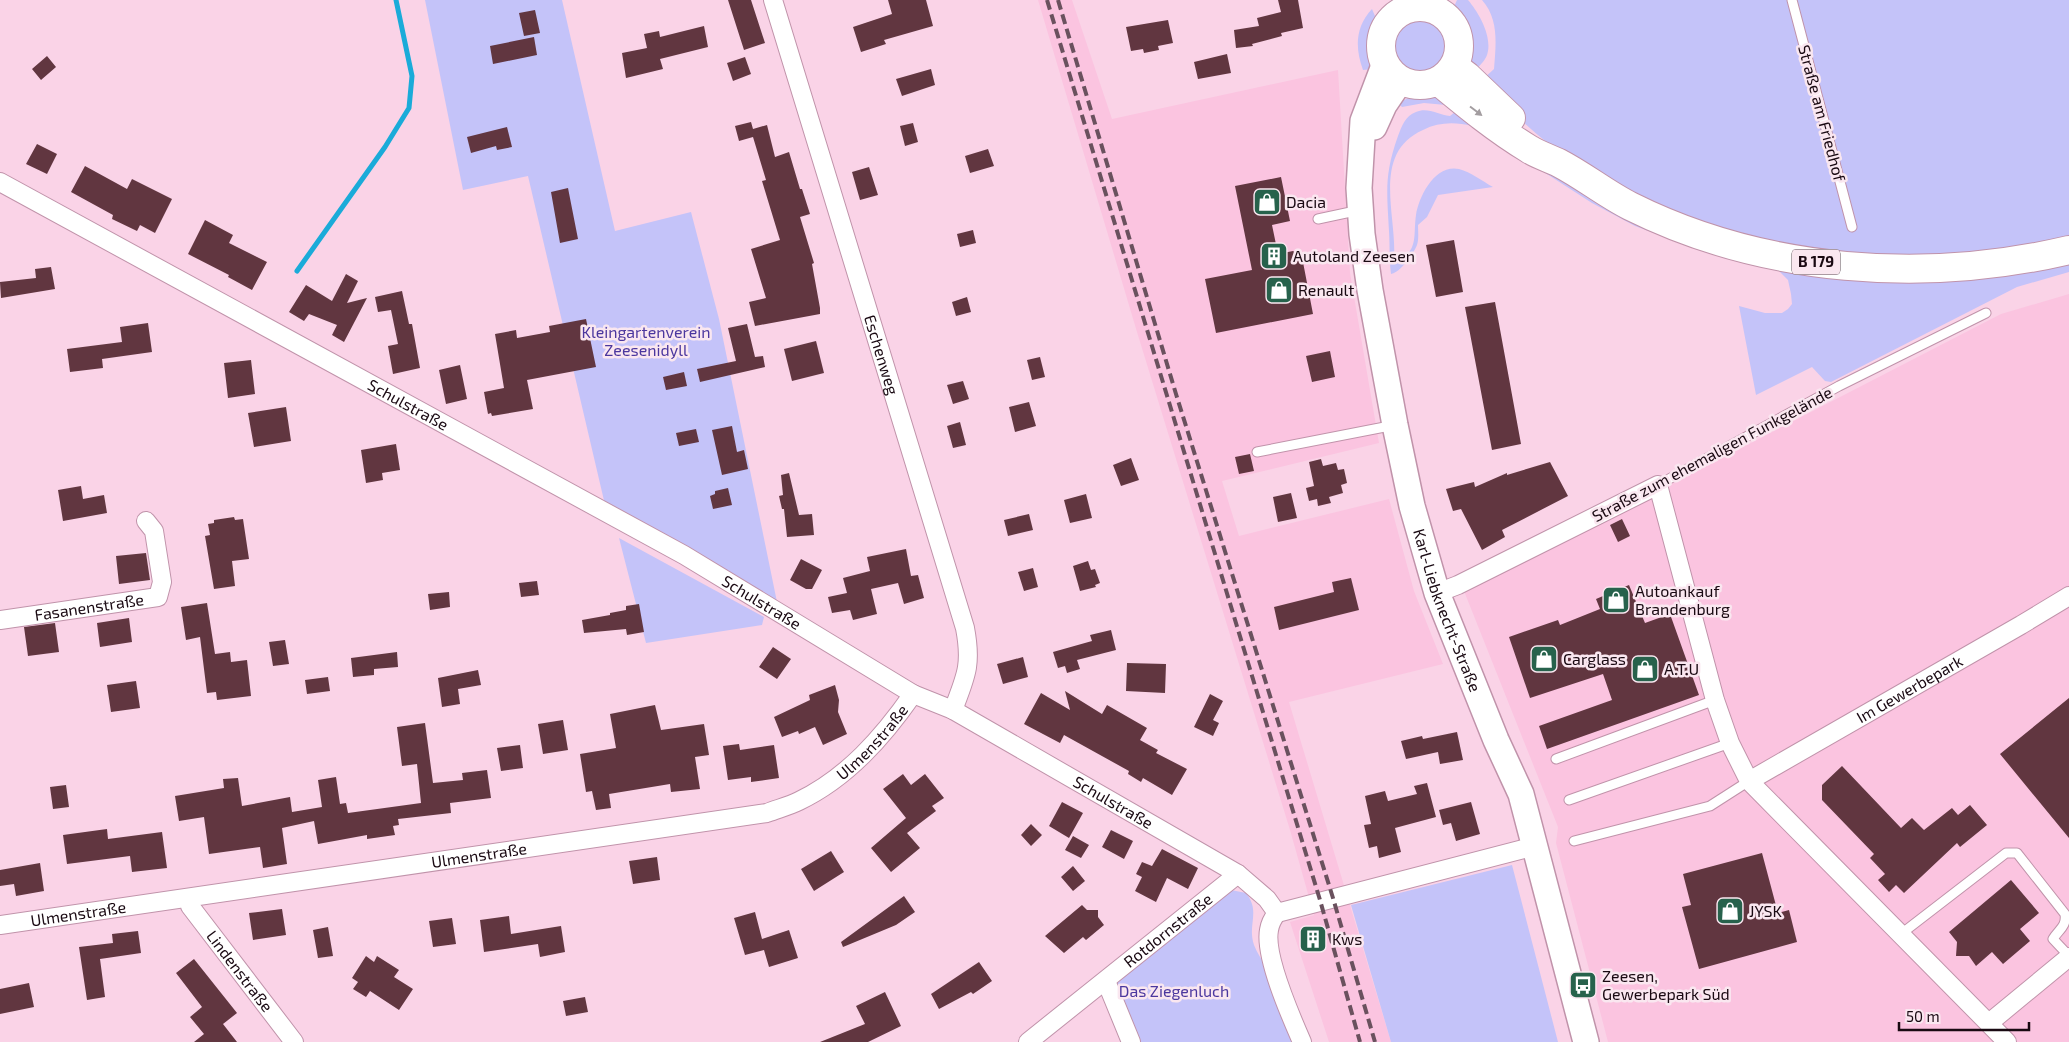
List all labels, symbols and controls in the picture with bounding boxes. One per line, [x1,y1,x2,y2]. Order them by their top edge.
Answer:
street label: Straße am Friedhof [1795,43,1850,184]
one-way arrow [1469,106,1482,117]
shop icon: Dacia [1252,187,1282,217]
place label: Dacia [1286,192,1326,211]
building icon: Autoland Zeesen [1259,241,1289,271]
place label: Autoland Zeesen [1293,246,1415,265]
road number: B 179 [1792,250,1840,274]
shop icon: Renault [1264,275,1294,305]
place label: Renault [1298,280,1354,299]
street label: Eschenweg [861,312,903,397]
park label: Kleingartenverein Zeesenidyll [581,322,711,359]
street label: Schulstraße [365,375,452,434]
street label: Straße zum ehemaligen Funkgelände [1588,382,1835,525]
street label: Karl-Liebknecht-Straße [1410,526,1486,694]
street label: Schulstraße [719,571,805,633]
place label: Autoankauf Brandenburg [1635,581,1730,618]
shop icon: Autoankauf Brandenburg [1601,585,1631,615]
street label: Fasanenstraße [33,589,145,624]
shop icon: Carglass [1529,644,1559,674]
place label: Carglass [1563,649,1626,668]
street label: Im Gewerbepark [1853,651,1966,726]
shop icon: A.T.U [1630,654,1660,684]
place label: A.T.U [1664,659,1699,678]
street label: Ulmenstraße [832,700,911,783]
street label: Schulstraße [1070,771,1157,832]
street label: Ulmenstraße [430,838,528,871]
street label: Rotdornstraße [1119,889,1216,971]
shop icon: JYSK [1715,896,1745,926]
street label: Ulmenstraße [29,897,127,929]
place label: JYSK [1749,901,1782,920]
building icon: Kws [1298,924,1328,954]
street label: Lindenstraße [203,926,277,1015]
place label: Kws [1332,929,1362,948]
place label: Zeesen, Gewerbepark Süd [1602,966,1730,1003]
bus stop icon: Zeesen, Gewerbepark Süd [1568,970,1598,1000]
park label: Das Ziegenluch [1119,981,1229,1000]
scale bar [1899,1000,2029,1032]
text: 50 m [1906,1007,1940,1025]

